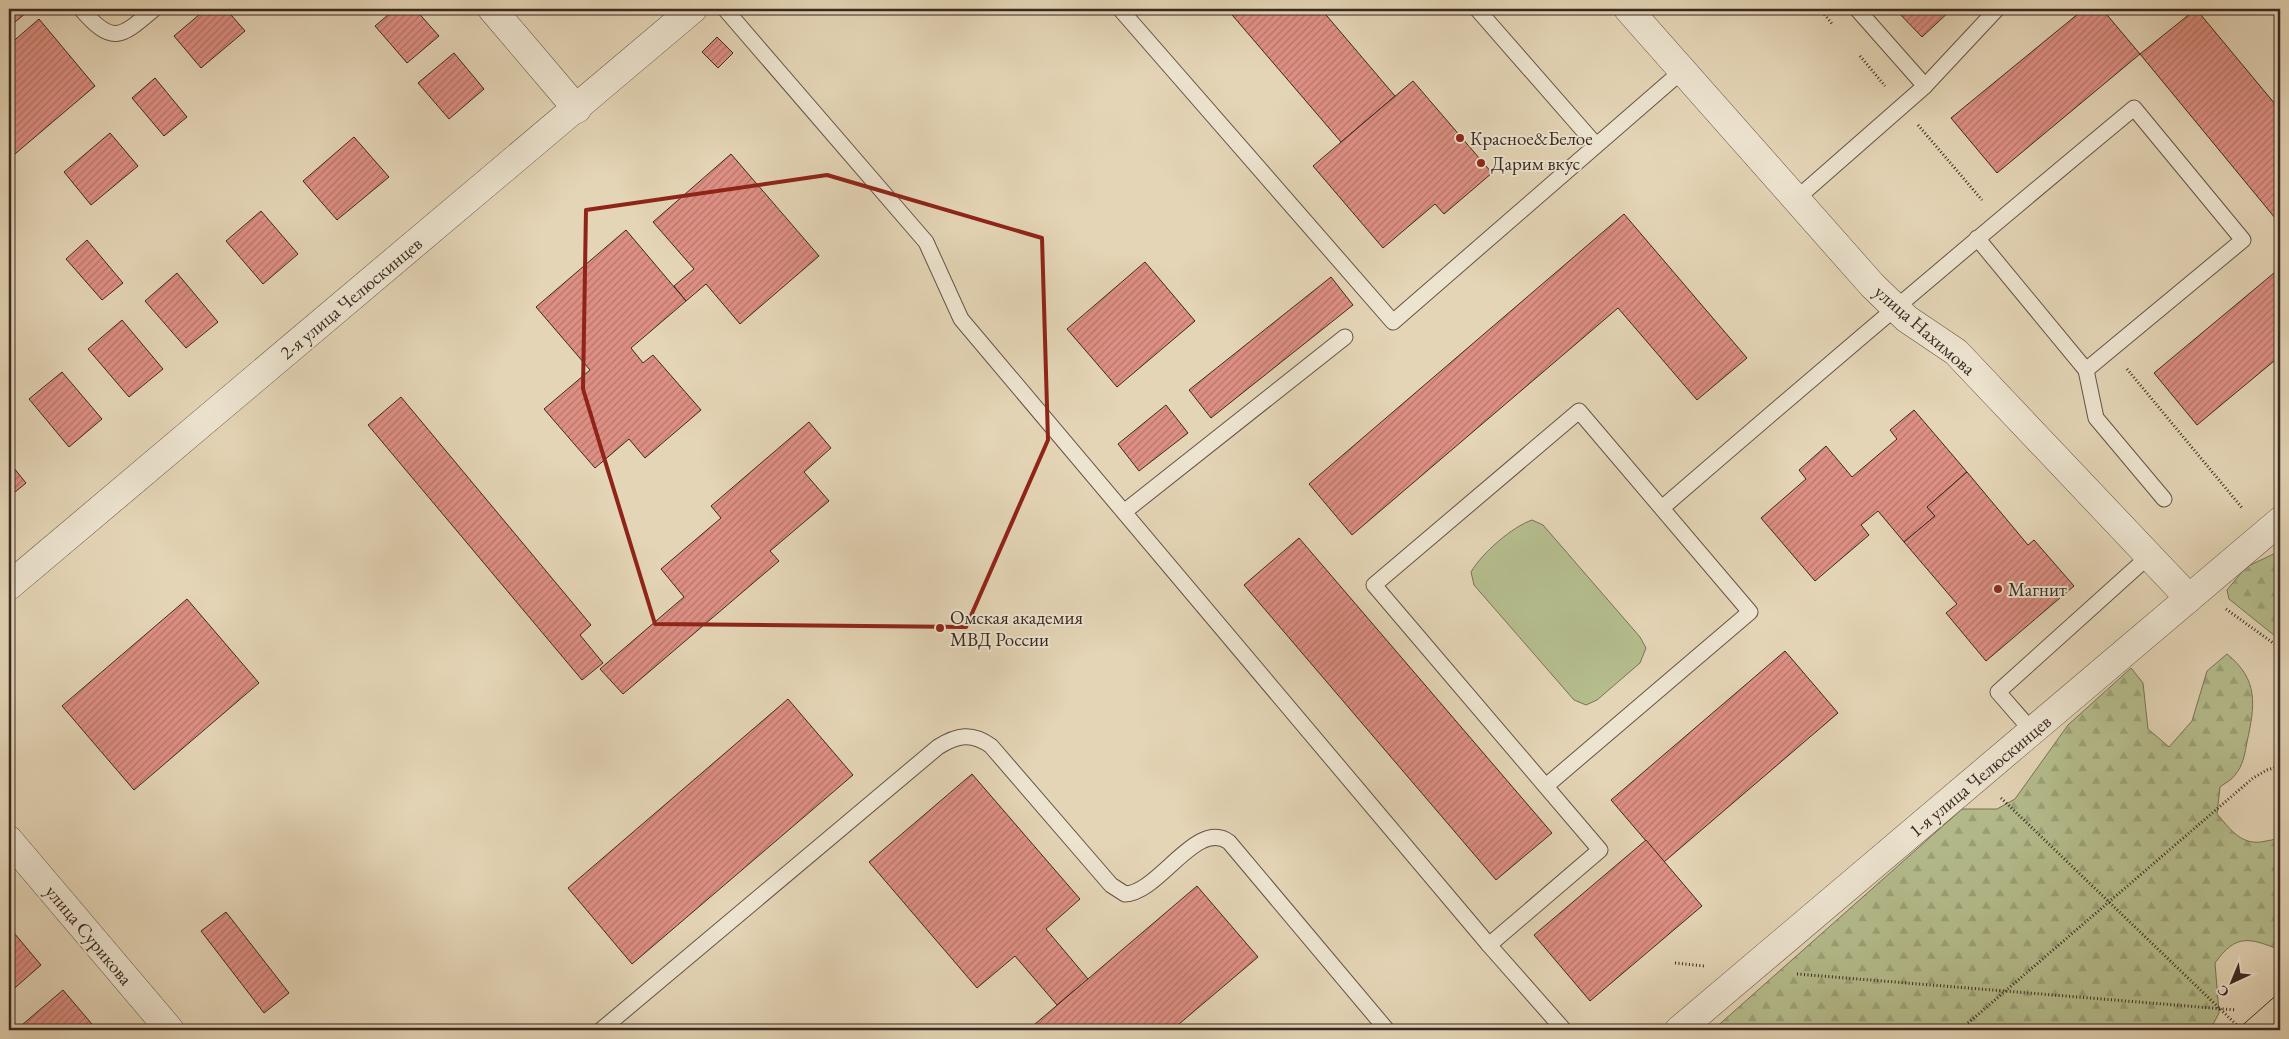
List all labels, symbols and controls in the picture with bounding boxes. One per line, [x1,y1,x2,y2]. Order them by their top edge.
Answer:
place label: Красное&Белое [1470,126,1593,151]
marker: Красное&Белое [1454,132,1466,144]
place label: Дарим вкус [1491,151,1581,176]
marker: Дарим вкус [1475,157,1487,169]
street label: 2-я улица Челюскинцев [275,231,427,365]
street label: улица Нахимова [1869,279,1981,381]
place label: Магнит [2008,577,2067,602]
marker: Магнит [1992,583,2004,595]
place label: Омская академия МВД России [950,605,1083,652]
marker: Омская академия МВД России [934,622,946,634]
street label: 1-я улица Челюскинцев [1904,709,2056,843]
street label: улица Сурикова [40,880,139,991]
north arrow [2206,956,2256,1006]
text: С [2213,981,2233,1001]

